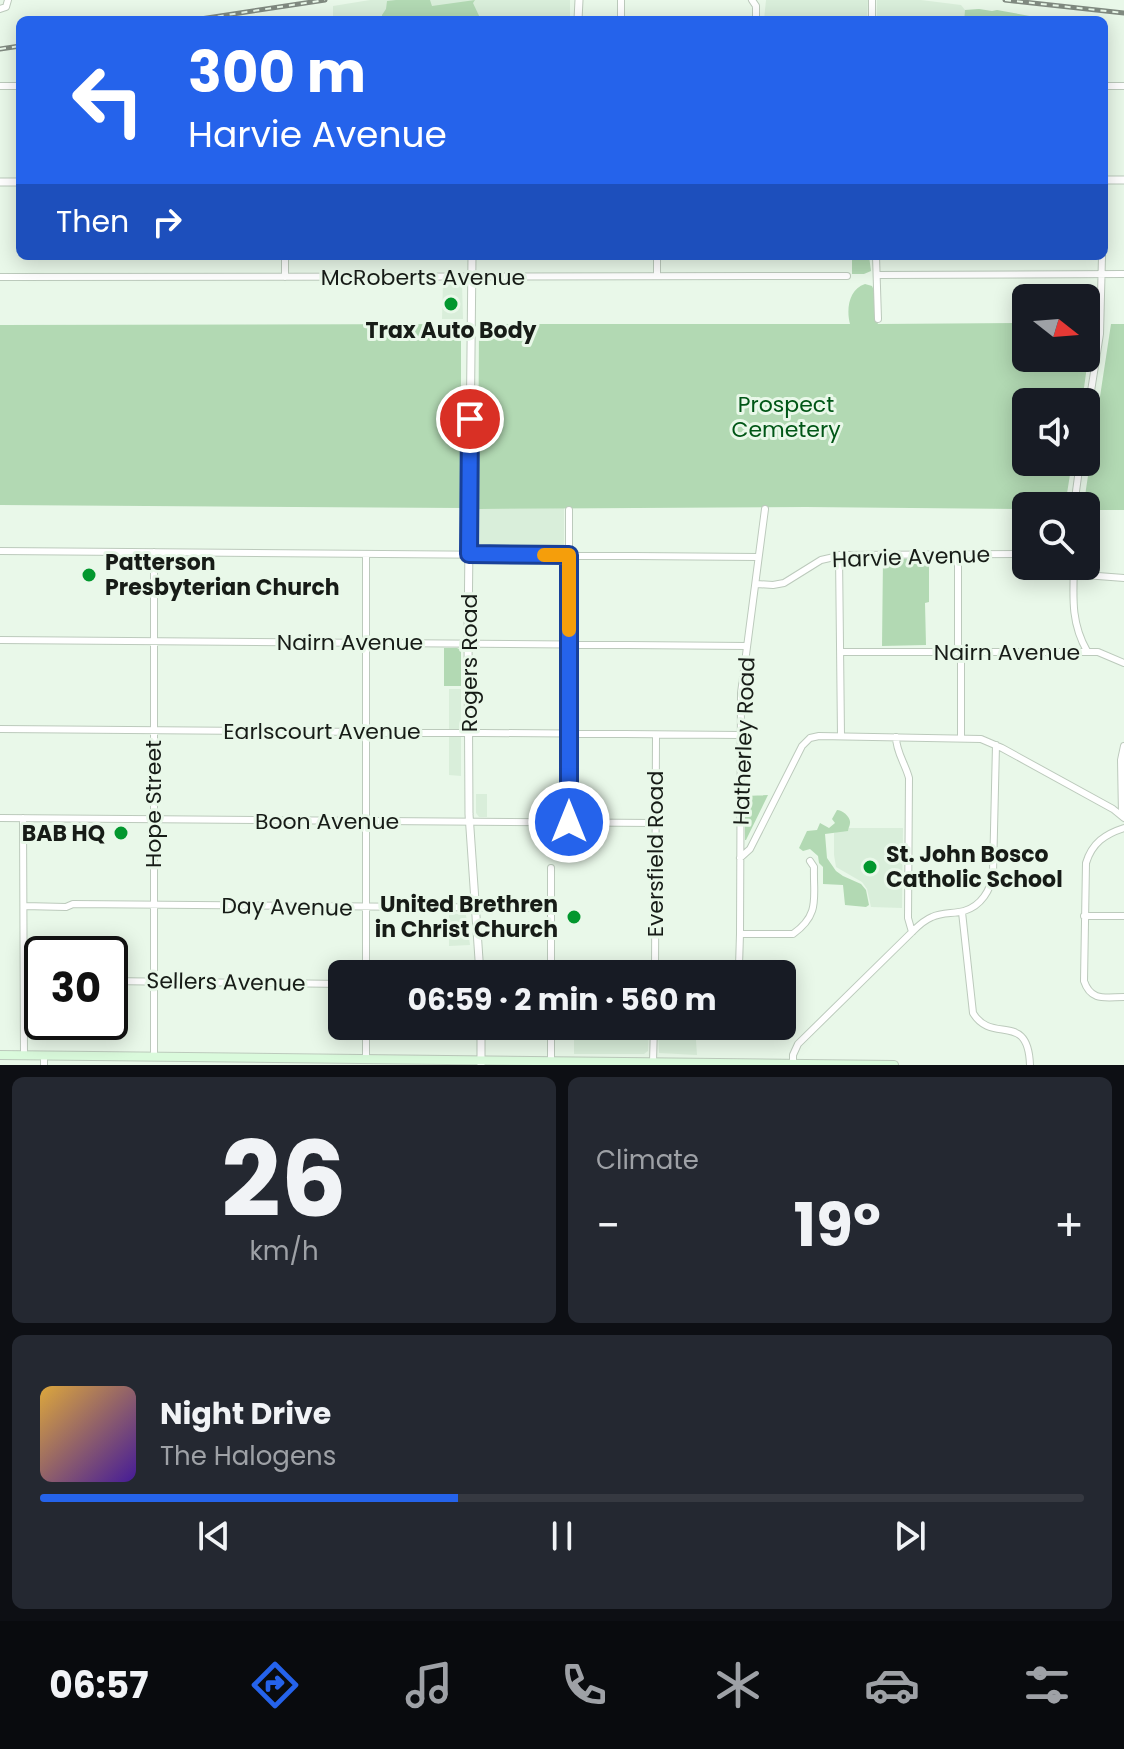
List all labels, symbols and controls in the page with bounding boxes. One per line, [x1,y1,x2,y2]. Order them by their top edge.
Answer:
text: 300 m [188,33,366,112]
icon: left [56,48,160,152]
text: Harvie Avenue [188,109,447,160]
text: Then [56,200,129,243]
icon: right [145,200,189,244]
street label: McRoberts Avenue [321,262,525,293]
north arrow [1012,284,1100,372]
map controls [1012,284,1100,580]
marker: Trax Auto Body [442,295,460,313]
place label: Trax Auto Body [366,315,537,346]
pin [436,385,504,453]
button: sound [1012,388,1100,476]
park label: Prospect Cemetery [731,389,841,445]
icon: arrive [448,397,492,441]
button: search [1012,492,1100,580]
street label: Harvie Avenue [831,539,991,575]
place label: Patterson Presbyterian Church [105,547,340,603]
marker: Patterson Presbyterian Church [80,566,98,584]
street label: Rogers Road [454,594,485,732]
street label: Nairn Avenue [277,627,423,658]
street label: Nairn Avenue [934,637,1080,668]
street label: Hatherley Road [726,656,762,826]
street label: Earlscourt Avenue [223,716,421,747]
street label: Hope Street [138,740,169,868]
street label: Eversfield Road [640,771,671,937]
position arrow [527,780,611,864]
street label: Boon Avenue [255,806,399,837]
place label: BAB HQ [22,818,105,849]
marker: BAB HQ [112,824,130,842]
place label: St. John Bosco Catholic School [886,839,1063,895]
marker: St. John Bosco Catholic School [861,858,879,876]
place label: United Brethren in Christ Church [375,889,558,945]
street label: Day Avenue [221,890,353,924]
marker: United Brethren in Christ Church [565,908,583,926]
speed limit sign: 30 [24,936,128,1040]
street label: Sellers Avenue [146,965,306,999]
text: 06:59 · 2 min · 560 m [407,978,717,1021]
text: 26 [221,1107,347,1252]
text: Climate [596,1142,699,1178]
text: 19° [793,1183,881,1267]
text: − [596,1195,620,1256]
text: + [1054,1195,1084,1256]
text: km/h [249,1233,319,1269]
text: Night Drive [160,1392,331,1435]
text: The Halogens [160,1438,336,1474]
icon: previous [192,1514,236,1558]
icon: pause [540,1514,584,1558]
icon: next [888,1514,932,1558]
icon: directions [247,1657,303,1713]
icon: music [401,1657,457,1713]
icon: phone [556,1657,612,1713]
icon: climate [710,1657,766,1713]
icon: car [864,1657,920,1713]
icon: filters [1019,1657,1075,1713]
text: 06:57 [49,1660,148,1711]

